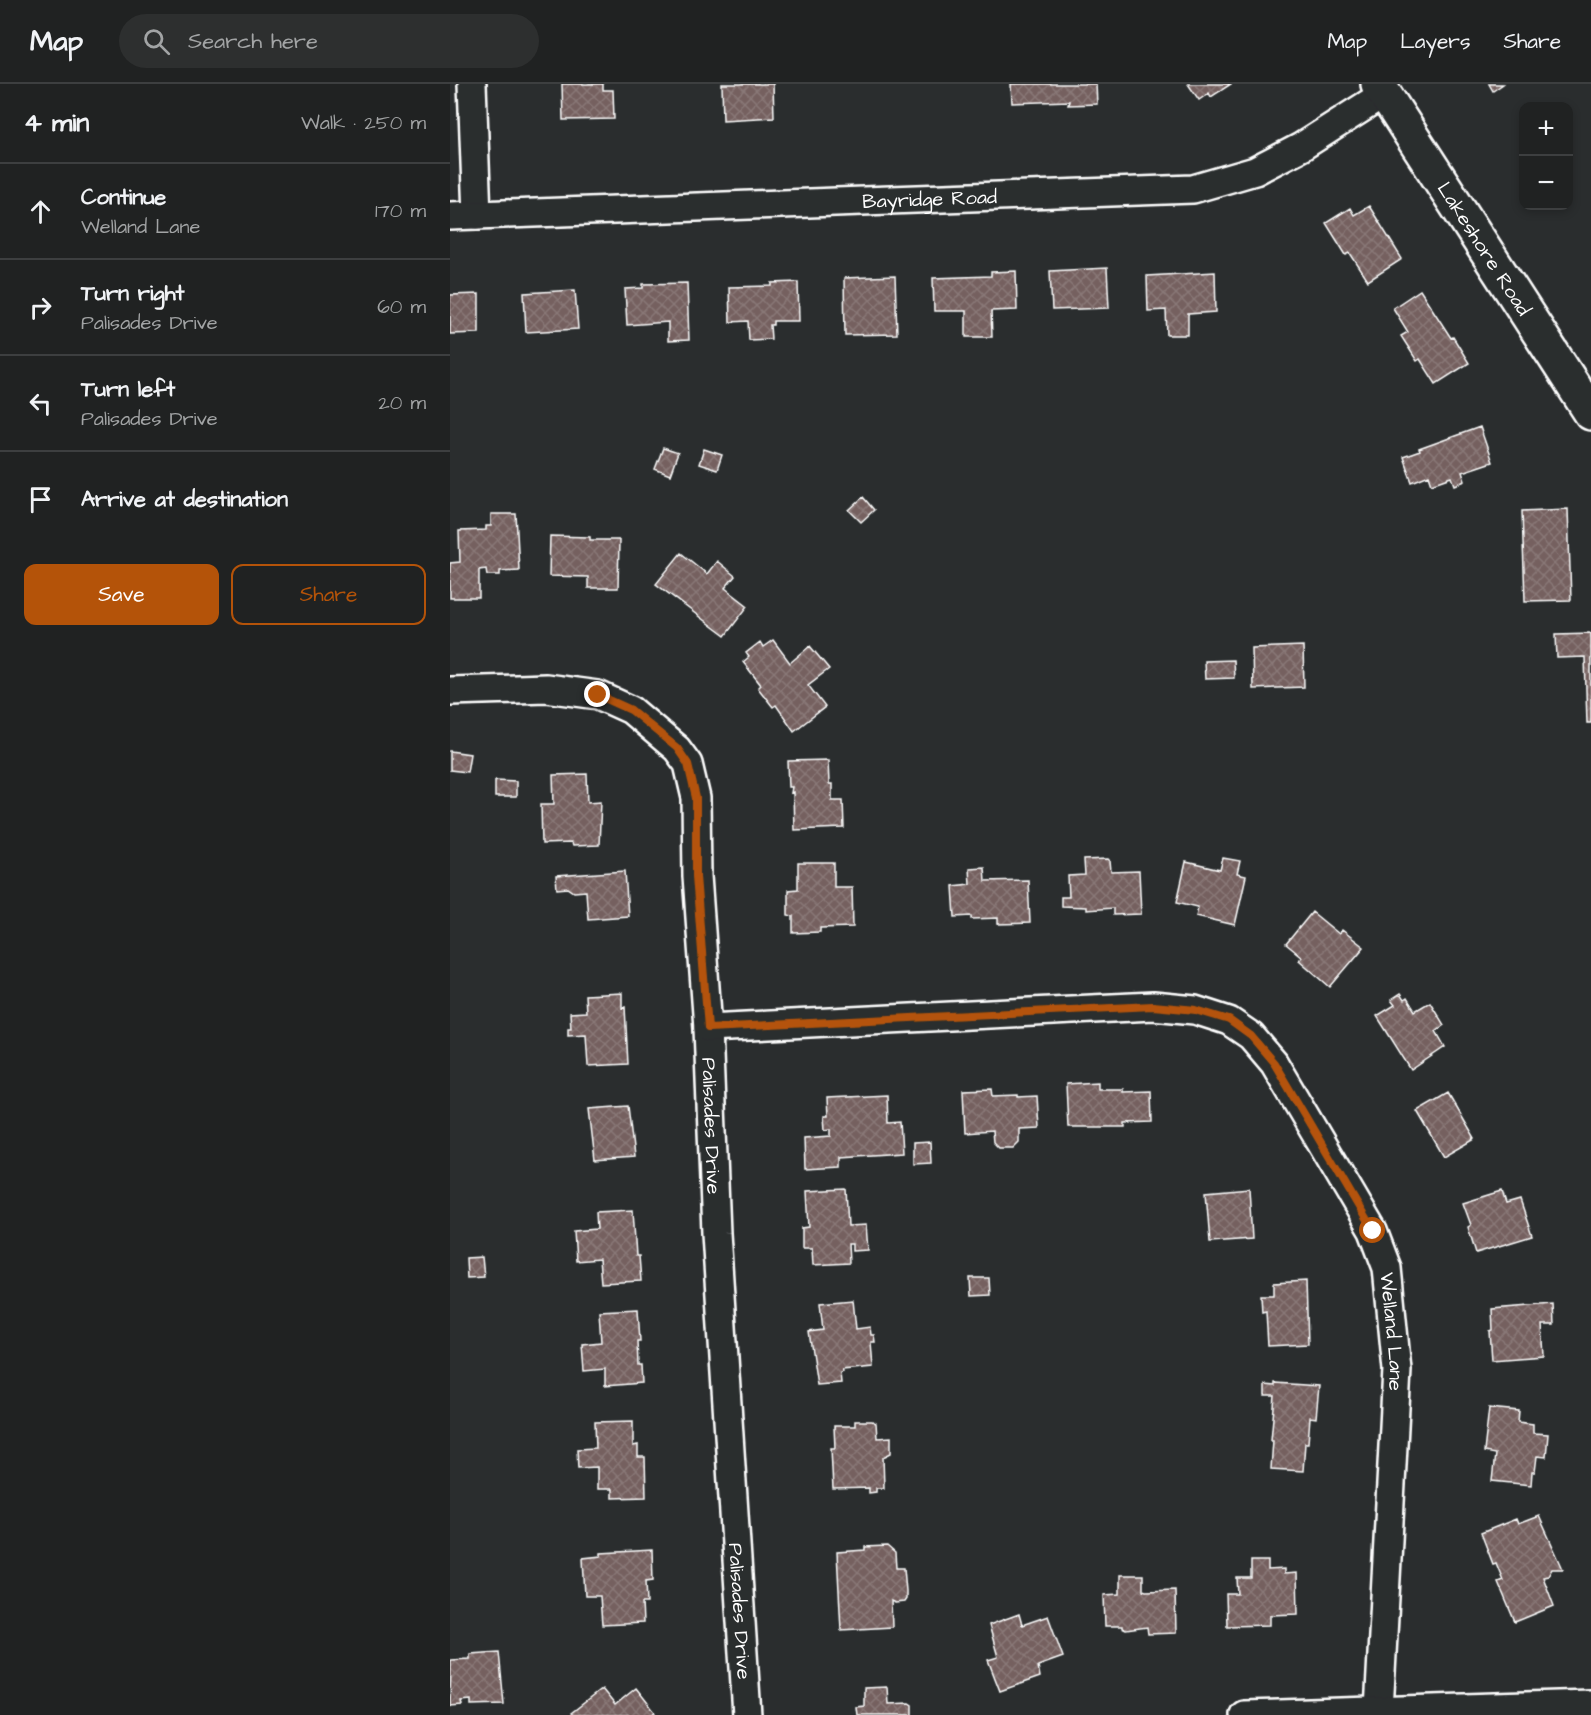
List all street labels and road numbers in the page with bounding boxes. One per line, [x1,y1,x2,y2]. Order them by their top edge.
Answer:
street label: Lakeshore Road [1430,177,1537,321]
street label: Bayridge Road [862,183,998,216]
street label: Palisades Drive [694,1057,727,1195]
street label: Welland Lane [1372,1271,1410,1392]
street label: Palisades Drive [721,1542,758,1680]

